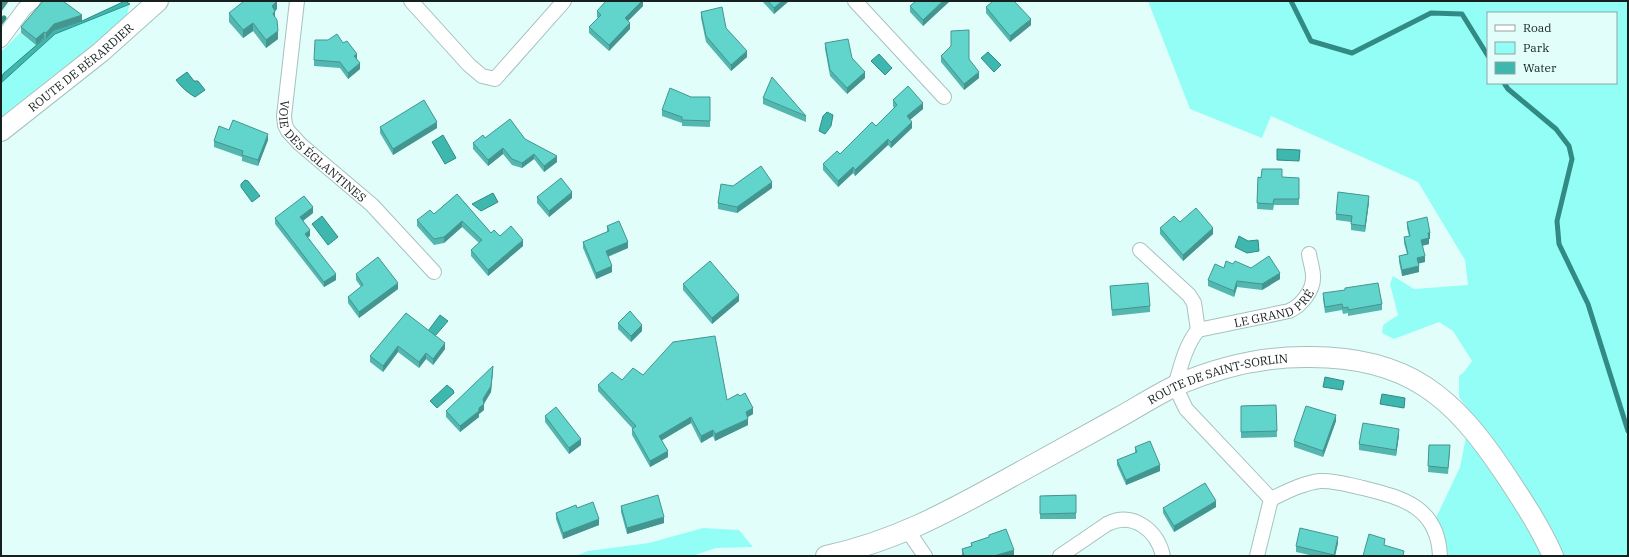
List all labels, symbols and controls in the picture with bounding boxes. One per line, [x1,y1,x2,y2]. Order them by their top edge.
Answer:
legend [1487,12,1617,84]
street label: ROUTE DE BÉRARDIER [25,20,136,114]
text: Road [1523,20,1552,35]
text: Park [1523,40,1549,55]
text: Water [1523,60,1557,75]
street label: VOIE DES ÉGLANTINES [276,99,370,205]
street label: LE GRAND PRÉ [1232,286,1317,330]
street label: ROUTE DE SAINT-SORLIN [1145,350,1289,407]

